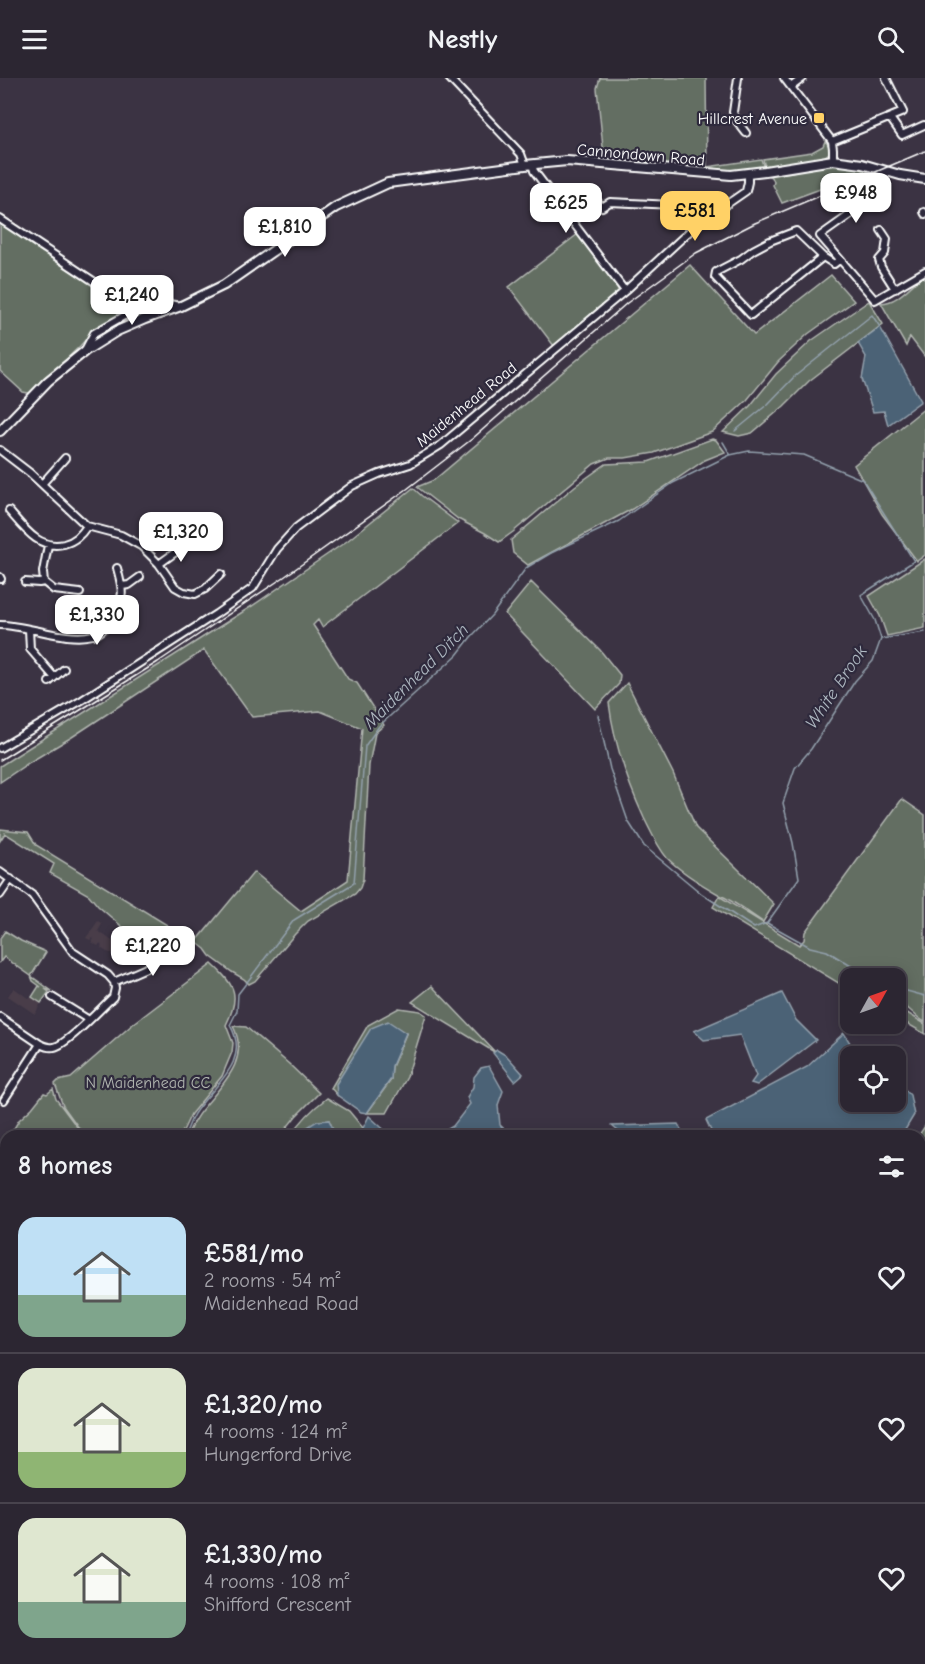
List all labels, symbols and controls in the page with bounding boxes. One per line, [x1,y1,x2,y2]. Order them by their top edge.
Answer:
icon: menu [18,23,51,56]
icon: search [874,23,907,56]
text: Nestly [428,24,497,55]
place label: Hillcrest Avenue [698,110,807,128]
marker: Hillcrest Avenue [812,111,826,125]
street label: Cannondown Road [576,140,706,170]
pin: £948 [820,173,892,224]
text: £948 [834,181,878,204]
pin: £625 [530,183,602,234]
text: £625 [544,191,588,214]
pin: £581 [659,191,731,242]
text: £581 [674,199,716,222]
pin: £1,810 [236,207,334,258]
text: £1,810 [258,215,312,238]
pin: £1,240 [83,275,181,326]
text: £1,240 [104,283,160,306]
street label: Maidenhead Road [413,359,520,451]
pin: £1,320 [132,512,230,563]
text: £1,320 [153,520,209,543]
pin: £1,330 [48,595,146,646]
text: £1,330 [69,603,125,626]
water label: Maidenhead Ditch [359,620,473,734]
water label: White Brook [801,642,872,733]
pin: £1,220 [104,926,202,977]
text: £1,220 [125,934,181,957]
north arrow [840,968,906,1034]
map controls [840,968,906,1112]
button: locate [840,1046,906,1112]
park label: N Maidenhead CC [86,1074,211,1092]
icon: filters [875,1150,908,1183]
text: 8 homes [18,1151,112,1181]
text: £581/mo [204,1239,304,1269]
icon: home [66,1241,138,1313]
icon: heart [875,1261,908,1294]
text: 2 rooms · 54 m² [204,1269,340,1292]
text: Maidenhead Road [204,1292,359,1315]
text: £1,320/mo [204,1390,322,1420]
icon: home [66,1392,138,1464]
icon: heart [875,1412,908,1445]
text: 4 rooms · 124 m² [204,1420,347,1443]
text: Hungerford Drive [204,1443,352,1466]
text: £1,330/mo [204,1540,322,1570]
icon: home [66,1542,138,1614]
icon: heart [875,1562,908,1595]
text: 4 rooms · 108 m² [204,1570,349,1593]
text: Shifford Crescent [204,1593,351,1616]

